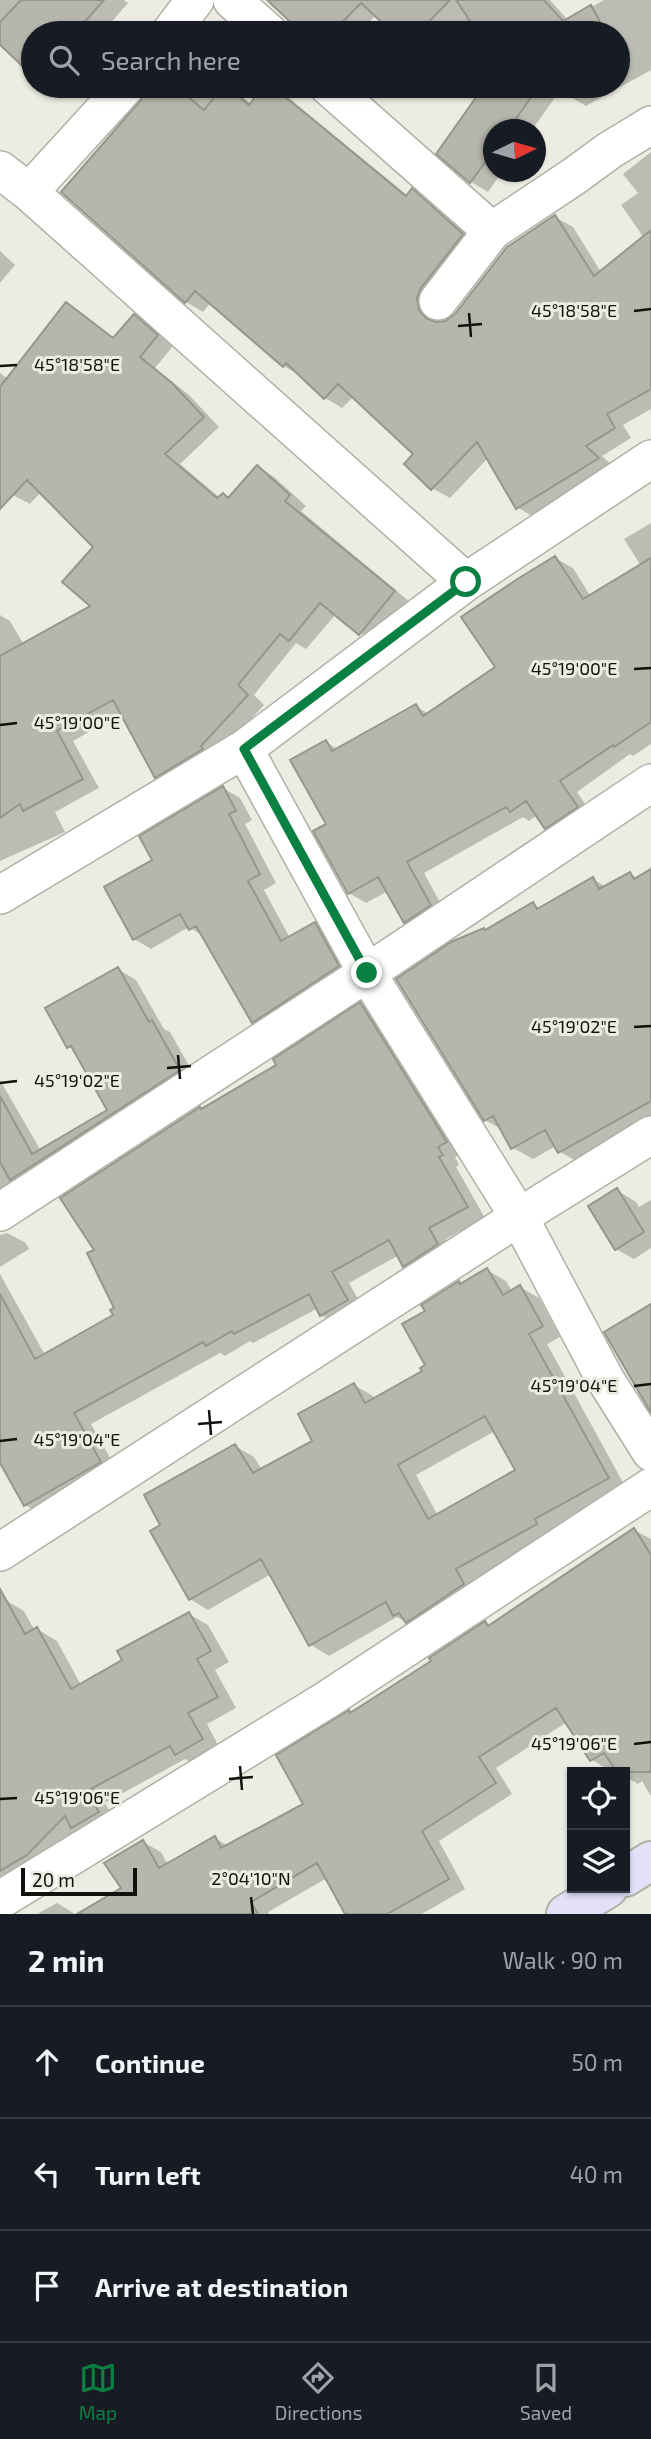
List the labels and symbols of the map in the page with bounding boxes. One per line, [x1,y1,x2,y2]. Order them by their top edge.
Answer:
north arrow [483,119,546,182]
text: 45°18'58"E [531,299,617,321]
text: 45°18'58"E [34,353,120,375]
route start [450,566,481,597]
text: 45°19'00"E [531,657,617,679]
text: 45°19'00"E [34,711,120,733]
route end [351,957,382,988]
text: 45°19'02"E [531,1015,617,1037]
text: 45°19'02"E [34,1069,120,1091]
text: 45°19'04"E [531,1374,617,1396]
text: 45°19'04"E [34,1428,120,1450]
text: 45°19'06"E [531,1732,617,1754]
text: 45°19'06"E [34,1786,120,1808]
scale bar [21,1865,136,1897]
text: 2°04'10"N [211,1867,291,1889]

